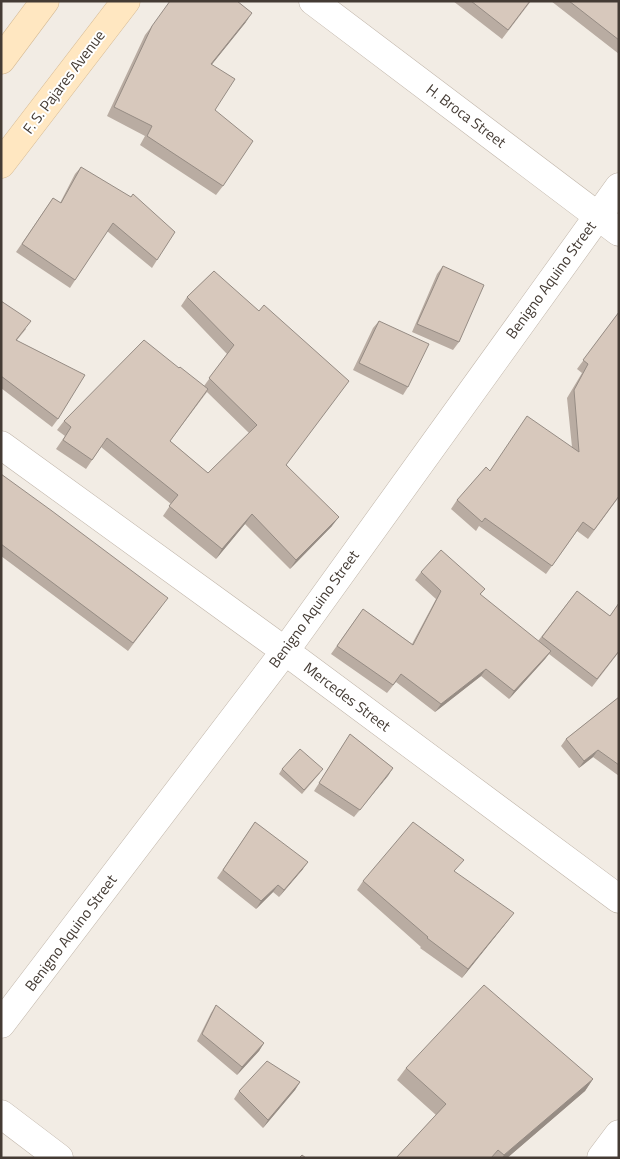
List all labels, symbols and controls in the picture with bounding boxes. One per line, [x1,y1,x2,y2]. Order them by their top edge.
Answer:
street label: F. S. Pajares Avenue [17,25,110,139]
street label: H. Broca Street [421,78,512,154]
street label: Benigno Aquino Street [500,215,602,344]
street label: Benigno Aquino Street [263,544,365,673]
street label: Mercedes Street [299,656,396,737]
street label: Benigno Aquino Street [19,869,123,996]

